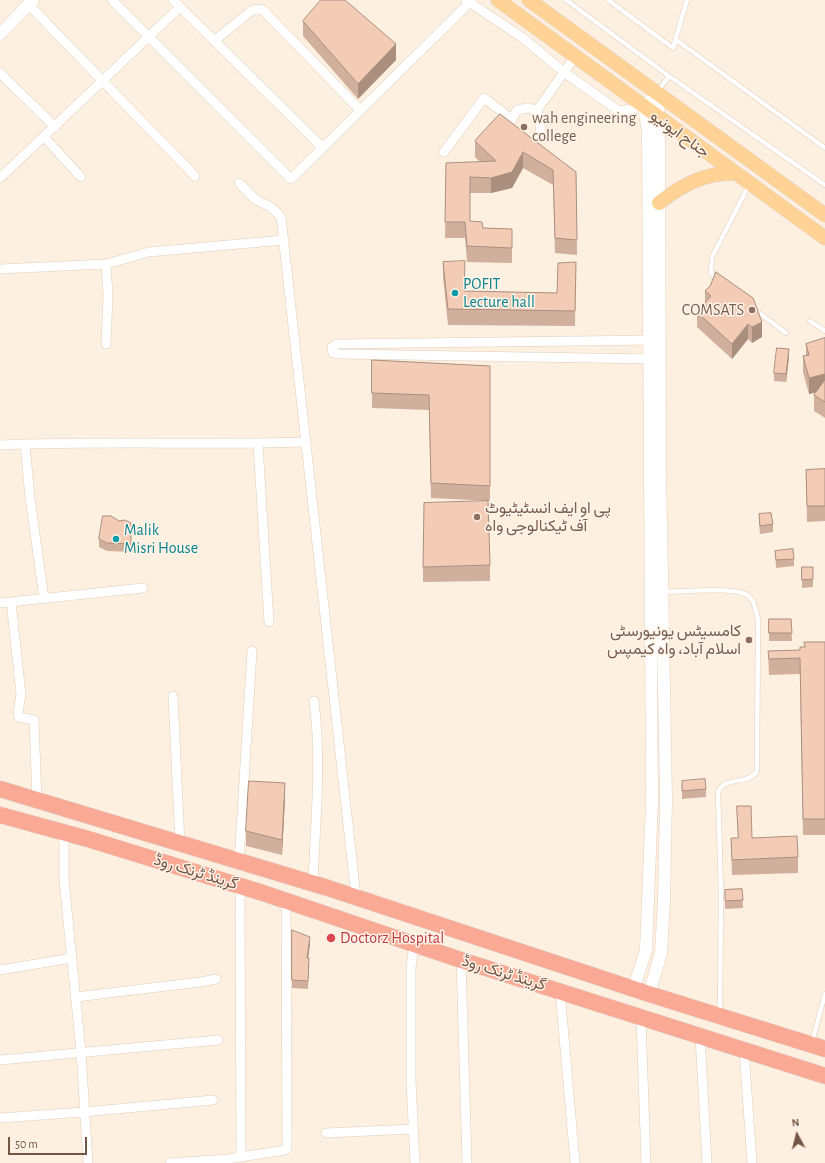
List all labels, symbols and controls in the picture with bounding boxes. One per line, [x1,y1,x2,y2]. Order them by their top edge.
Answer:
street label: جناح ایونیو [647,106,713,162]
place label: wah engineering college [532,108,636,146]
marker: wah engineering college [519,122,529,132]
place label: POFIT Lecture hall [463,274,535,312]
marker: POFIT Lecture hall [450,288,460,298]
place label: COMSATS [682,300,744,320]
marker: COMSATS [747,305,757,315]
place label: پی او ایف انسٹیٹیوٹ آف ٹیکنالوجی واہ [485,498,611,536]
marker: پی او ایف انسٹیٹیوٹ آف ٹیکنالوجی واہ [472,512,482,522]
place label: Malik Misri House [124,520,198,558]
marker: Malik Misri House [111,534,121,544]
place label: کامسیٹس یونیورسٹی اسلام آباد، واہ کیمپس [607,621,741,659]
marker: کامسیٹس یونیورسٹی اسلام آباد، واہ کیمپس [744,635,754,645]
street label: گرینڈ ٹرنک روڈ [152,850,240,894]
place label: Doctorz Hospital [340,928,444,948]
marker: Doctorz Hospital [325,932,337,944]
street label: گرینڈ ٹرنک روڈ [460,951,548,995]
north arrow [777,1115,817,1155]
text: N [791,1117,800,1129]
scale bar [10,1129,89,1155]
text: 50 m [15,1138,38,1150]

